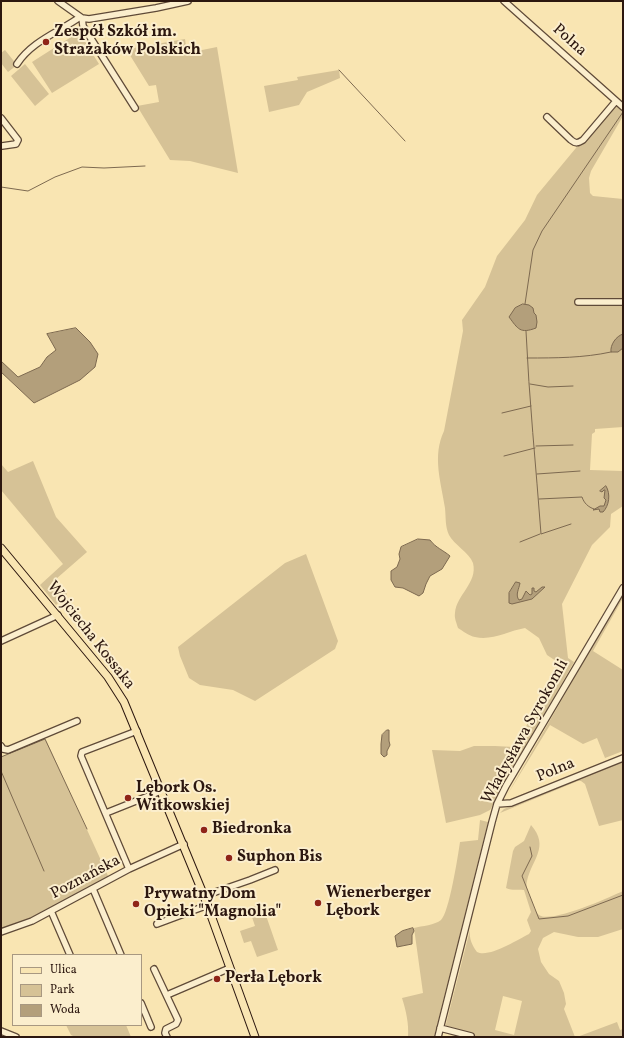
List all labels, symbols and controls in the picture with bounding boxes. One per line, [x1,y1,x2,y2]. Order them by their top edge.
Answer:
street label: Polna [548,21,590,61]
place label: Zespół Szkół im. Strażaków Polskich [54,23,201,61]
marker: Zespół Szkół im. Strażaków Polskich [41,37,51,47]
street label: Wojciecha Kossaka [42,578,138,694]
street label: Władysława Syrokomli [478,656,574,808]
street label: Polna [534,755,578,787]
place label: Lębork Os. Witkowskiej [136,779,230,817]
marker: Lębork Os. Witkowskiej [123,793,133,803]
place label: Biedronka [212,820,292,840]
marker: Biedronka [199,825,209,835]
place label: Suphon Bis [237,848,322,868]
street label: Poznańska [48,852,124,904]
marker: Suphon Bis [224,853,234,863]
place label: Wienerberger Lębork [326,884,431,922]
place label: Prywatny Dom Opieki "Magnolia" [144,885,281,923]
marker: Wienerberger Lębork [313,898,323,908]
marker: Prywatny Dom Opieki "Magnolia" [131,899,141,909]
legend [12,954,142,1026]
text: Ulica [50,962,77,978]
place label: Perła Lębork [225,969,322,989]
marker: Perła Lębork [212,974,222,984]
text: Park [50,982,75,998]
text: Woda [50,1002,80,1018]

